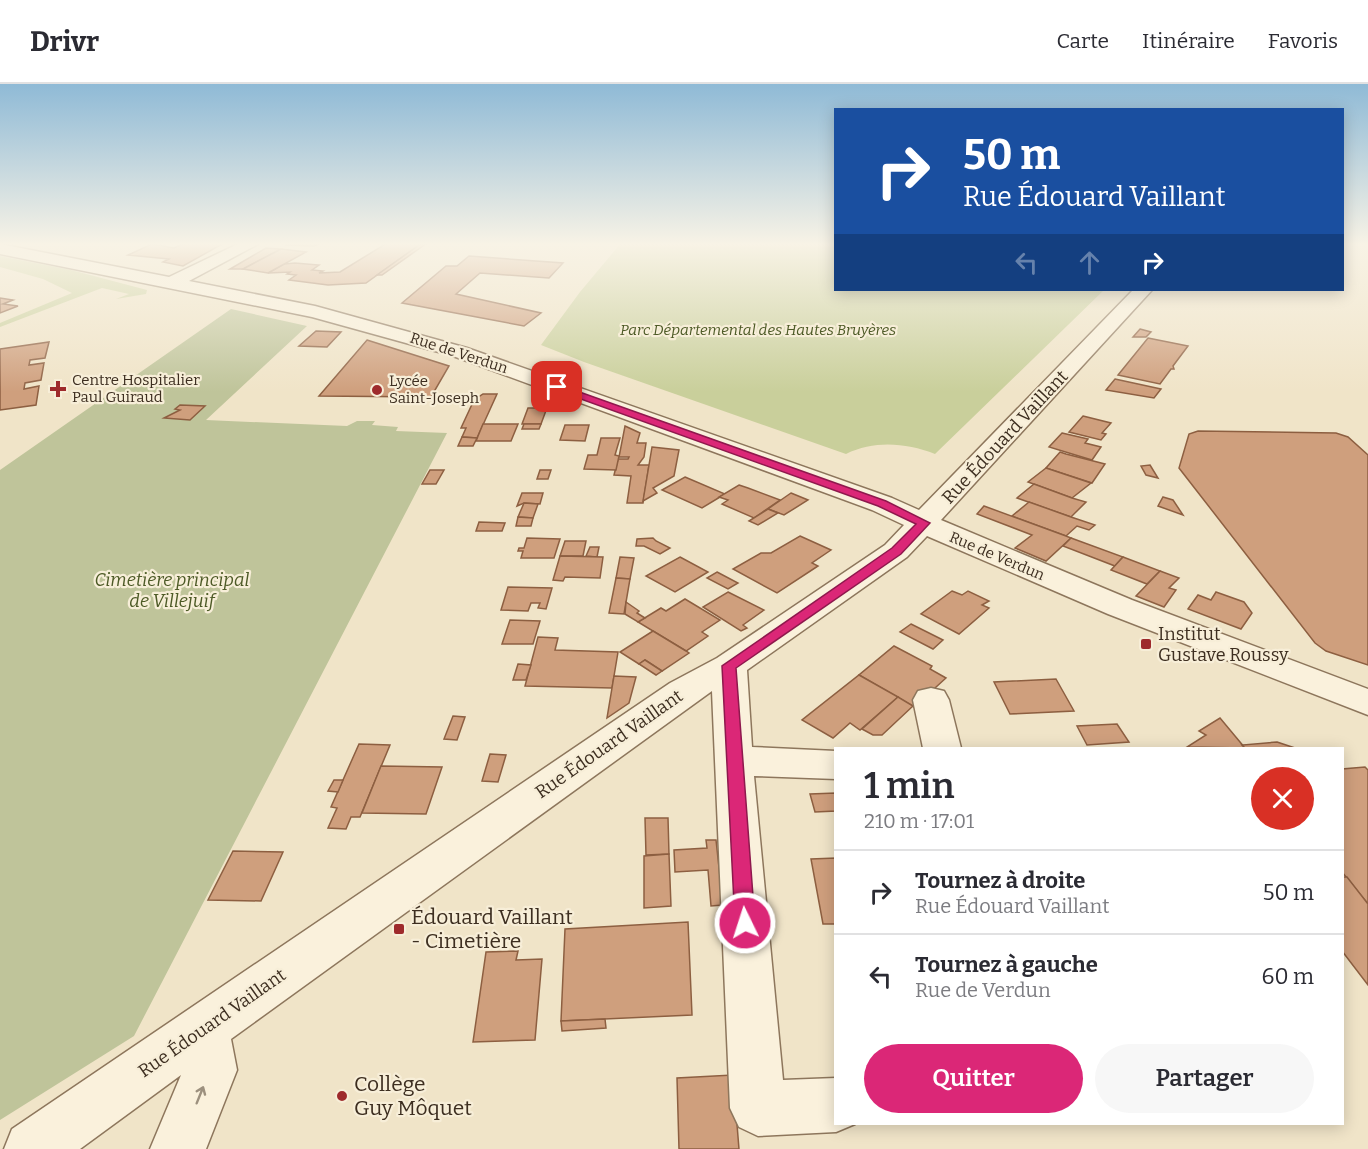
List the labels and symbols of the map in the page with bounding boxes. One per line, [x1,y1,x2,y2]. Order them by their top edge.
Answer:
park label: Parc Départemental des Hautes Bruyères [620,321,896,339]
street label: Rue de Verdun [408,329,511,377]
pin [531,361,582,412]
street label: Rue Édouard Vaillant [937,364,1073,508]
place label: Centre Hospitalier Paul Guiraud [72,371,200,406]
place label: Lycée Saint-Joseph [389,372,480,407]
marker: Centre Hospitalier Paul Guiraud [49,380,67,398]
marker: Lycée Saint-Joseph [370,383,384,397]
street label: Rue de Verdun [947,528,1048,584]
park label: Cimetière principal de Villejuif [95,569,250,612]
place label: Institut Gustave Roussy [1158,623,1289,666]
marker: Institut Gustave Roussy [1139,637,1153,651]
street label: Rue Édouard Vaillant [530,684,687,803]
position arrow [713,891,777,955]
place label: Édouard Vaillant - Cimetière [411,904,573,954]
marker: Édouard Vaillant - Cimetière [392,922,406,936]
street label: Rue Édouard Vaillant [133,963,290,1082]
place label: Collège Guy Môquet [354,1071,472,1121]
one-way arrow [195,1086,206,1105]
marker: Collège Guy Môquet [335,1089,349,1103]

